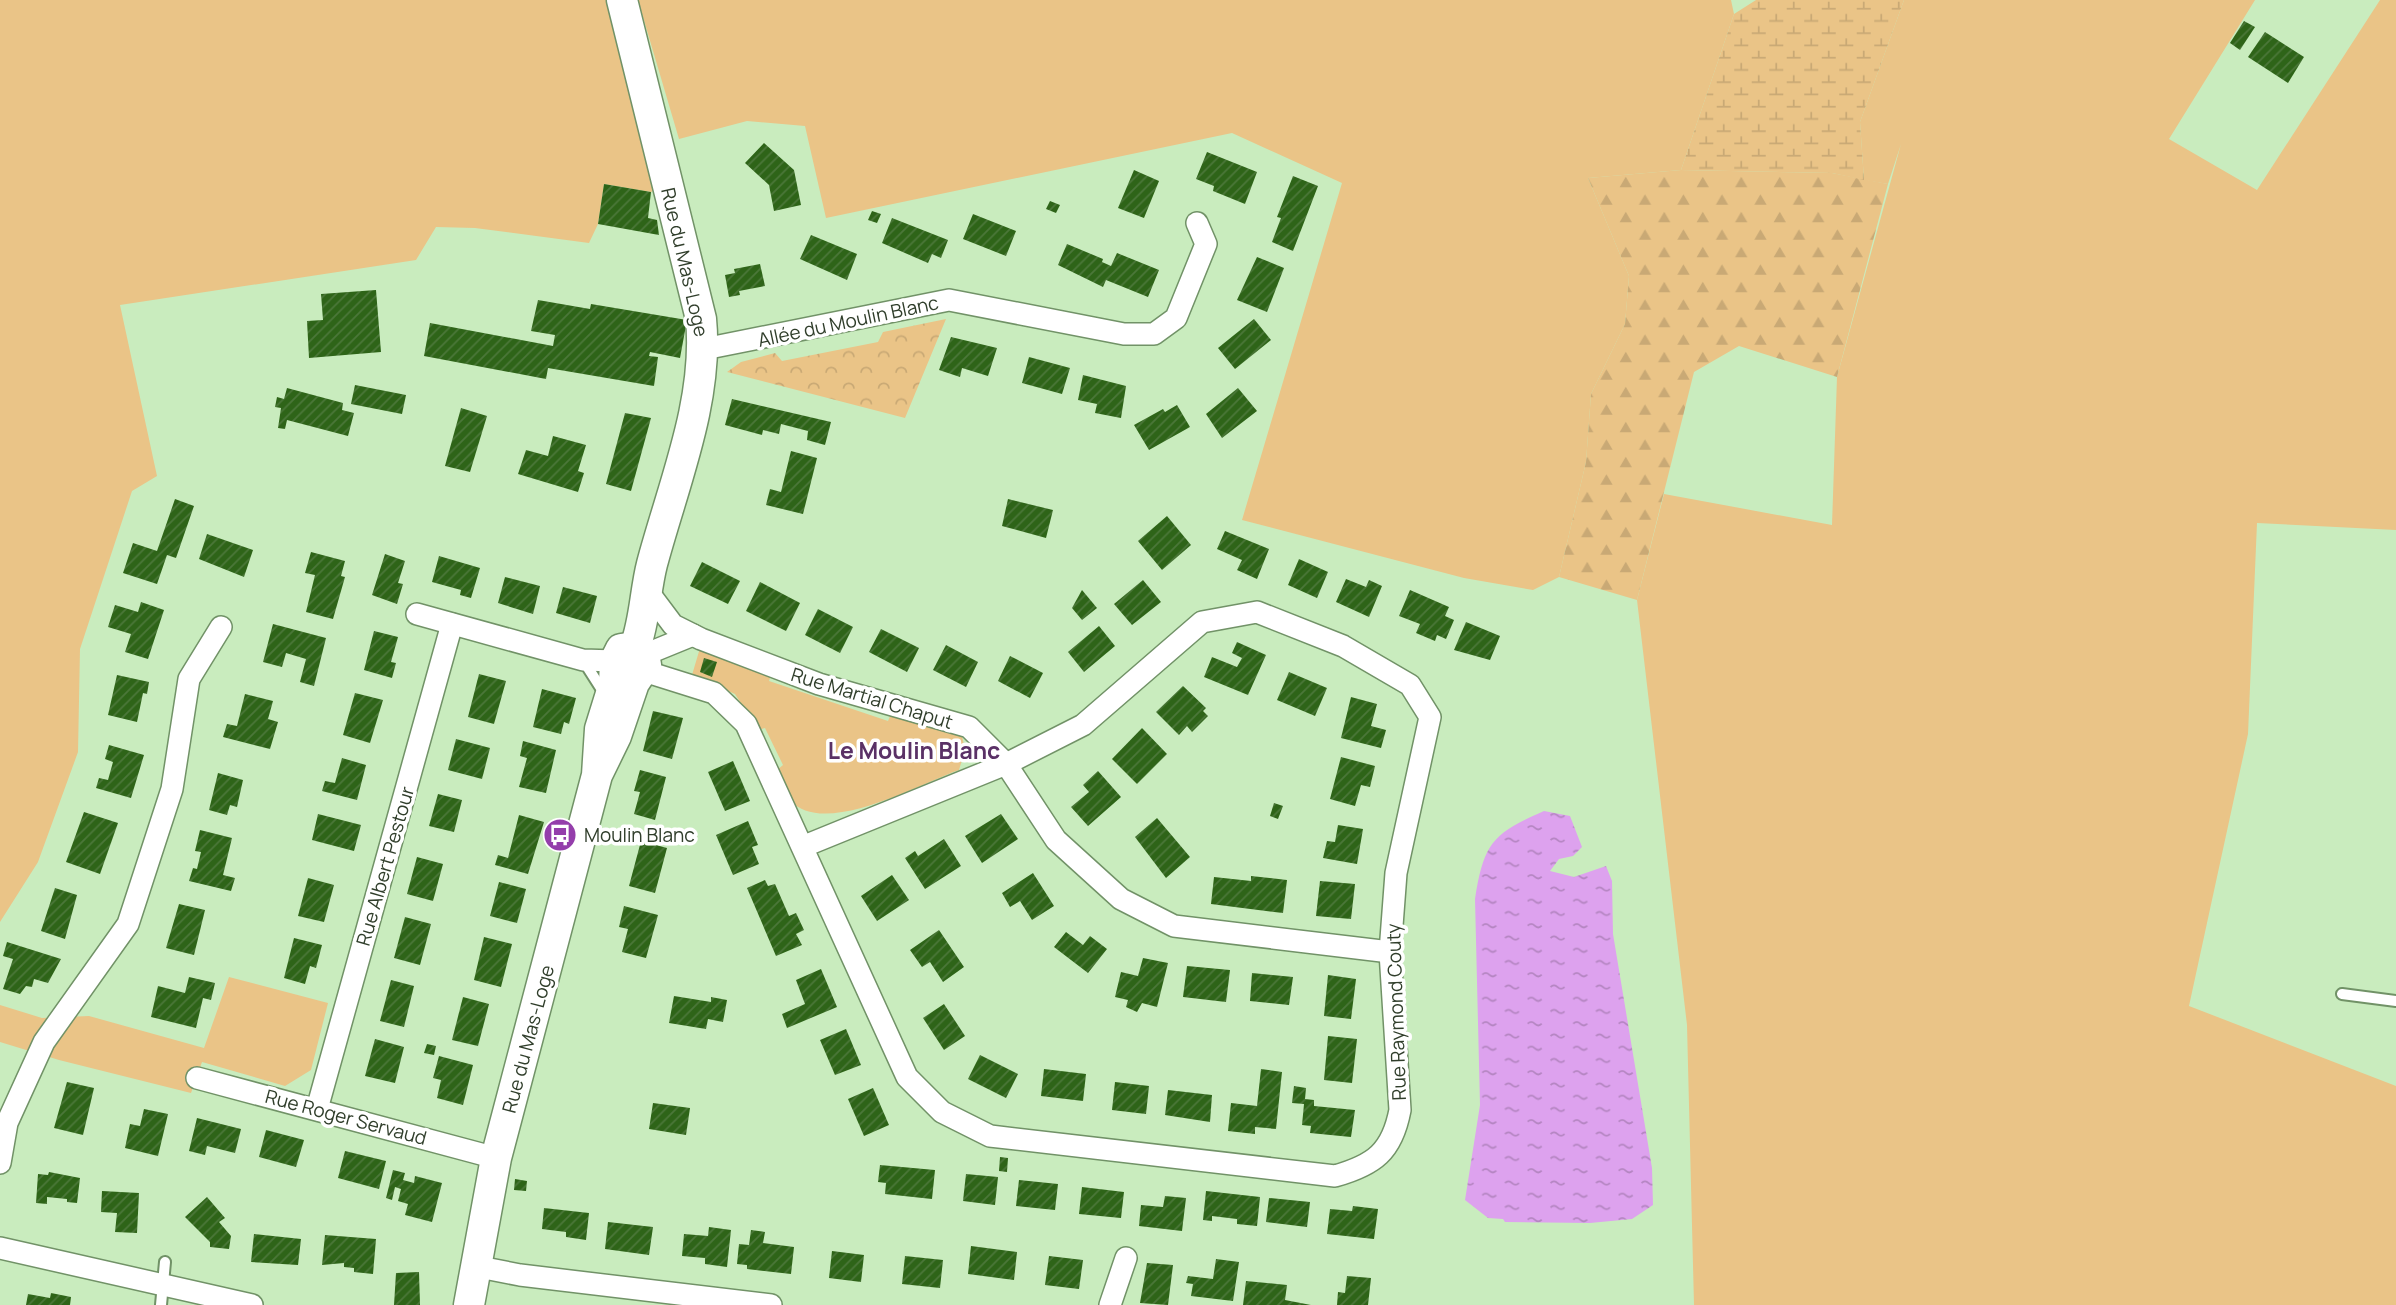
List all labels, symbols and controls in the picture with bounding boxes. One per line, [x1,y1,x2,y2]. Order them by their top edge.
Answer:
street label: Rue du Mas-Loge [655,185,715,339]
street label: Allée du Moulin Blanc [755,289,941,353]
street label: Rue Martial Chaput [788,661,956,735]
district label: Le Moulin Blanc [828,734,1000,766]
street label: Rue Albert Pestour [350,783,420,949]
bus stop icon: Moulin Blanc [541,816,579,854]
place label: Moulin Blanc [584,822,695,848]
street label: Rue Raymond Couty [1380,923,1412,1101]
street label: Rue du Mas-Loge [496,962,560,1116]
street label: Rue Roger Servaud [262,1083,430,1151]

